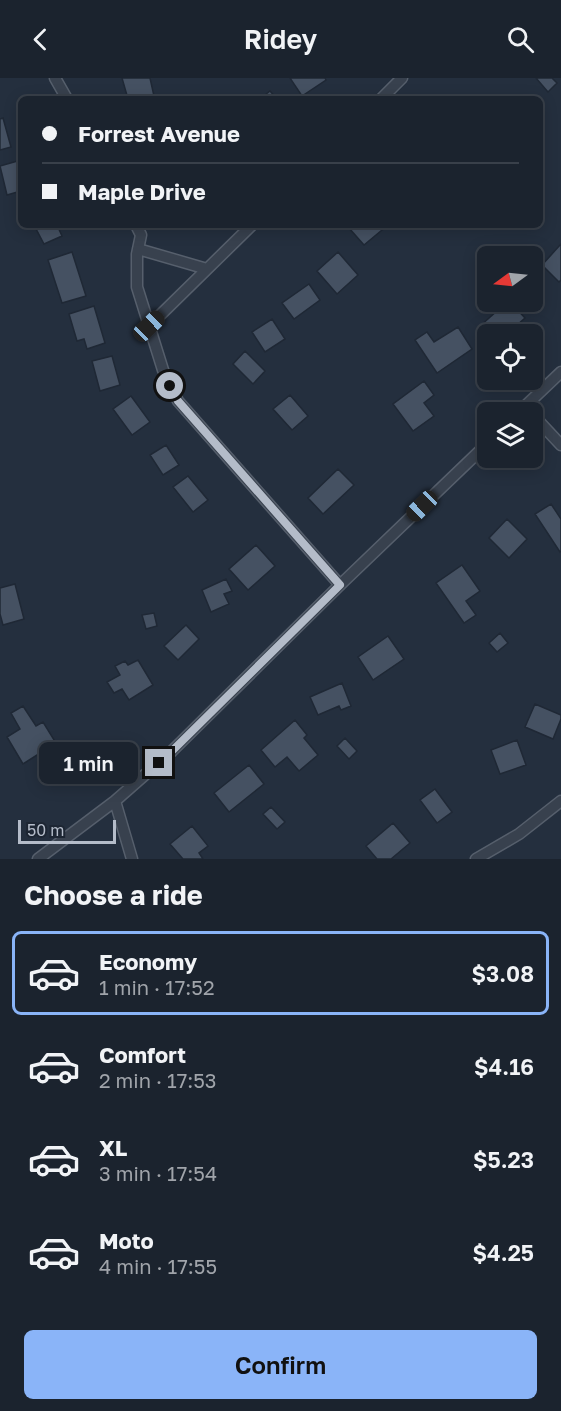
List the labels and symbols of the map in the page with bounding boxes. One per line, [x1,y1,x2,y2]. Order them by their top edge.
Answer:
north arrow [477,246,543,312]
car [130,307,168,345]
route start [156,372,183,399]
car [403,487,441,525]
callout: 1 min [39,742,138,784]
route end [145,749,172,776]
scale bar [18,817,116,844]

